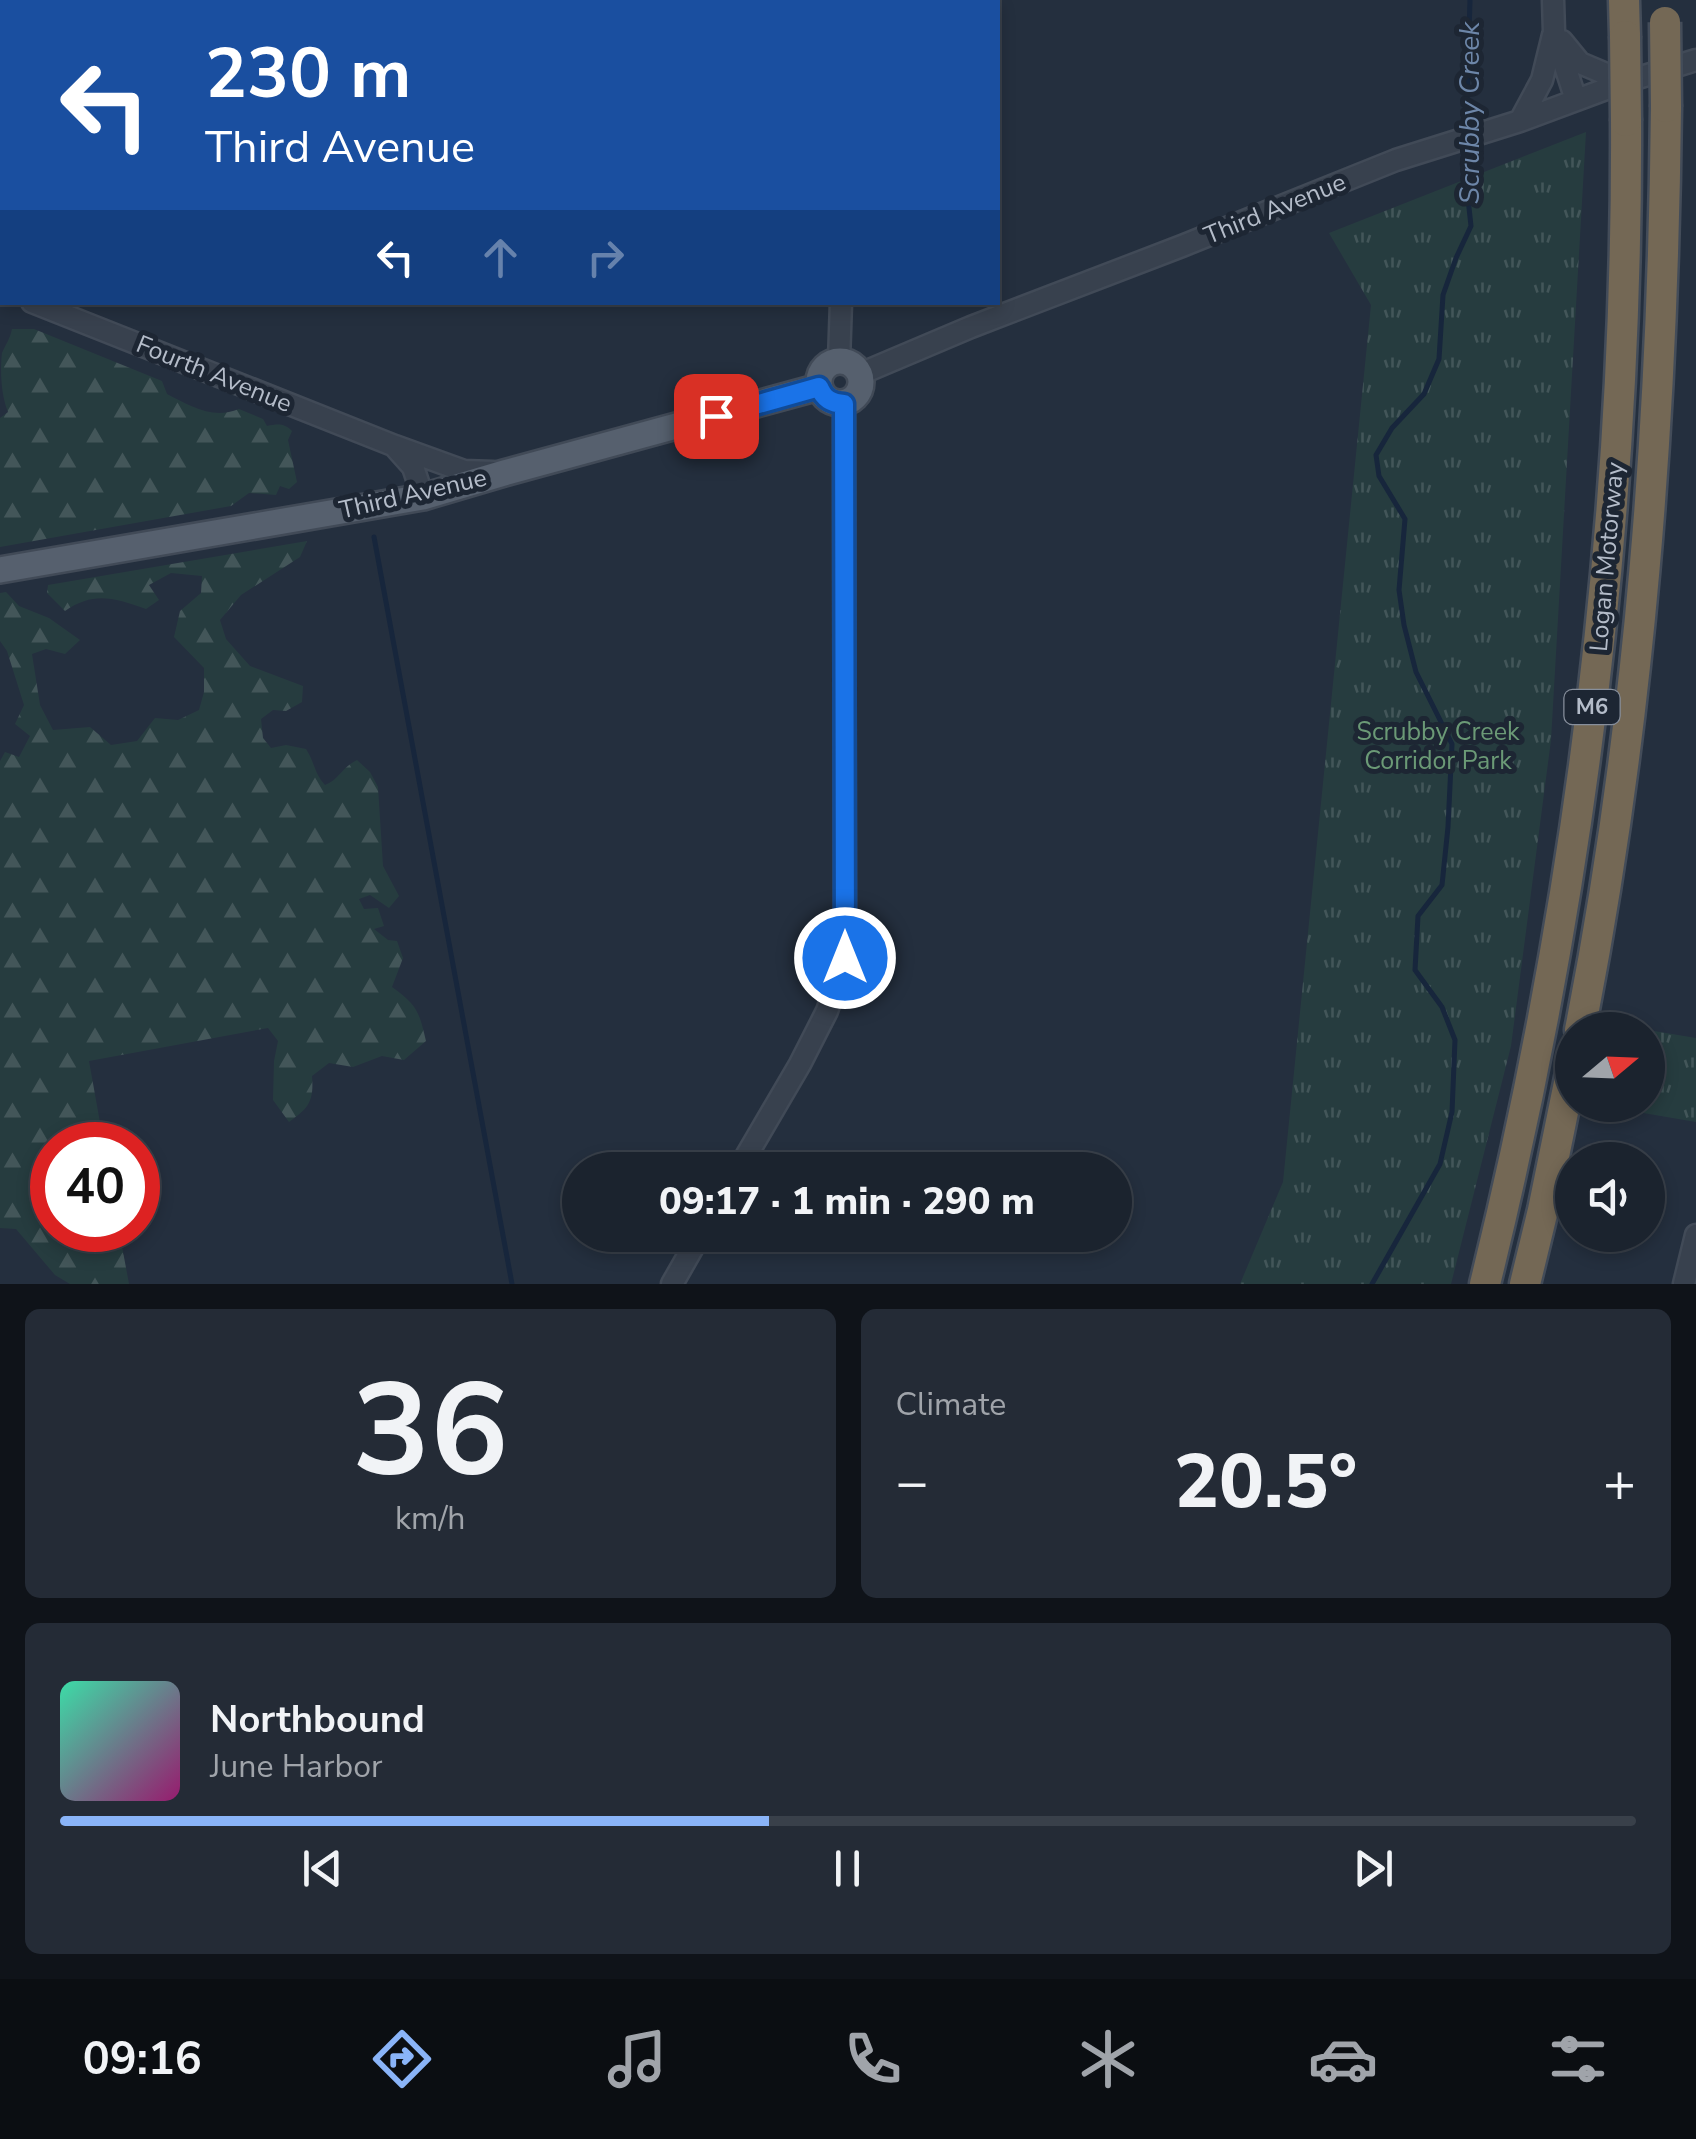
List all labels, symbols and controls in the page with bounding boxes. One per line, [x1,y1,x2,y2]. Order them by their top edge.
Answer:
water label: Scrubby Creek [1451,21,1489,204]
text: 230 m [205,26,411,122]
icon: left [40,40,170,170]
text: Third Avenue [205,117,475,178]
street label: Third Avenue [1199,165,1351,253]
icon: left [368,230,423,285]
icon: ahead [473,230,528,285]
icon: right [578,230,633,285]
street label: Fourth Avenue [131,327,297,421]
pin [674,374,759,459]
icon: arrive [689,389,744,444]
street label: Third Avenue [336,461,490,527]
street label: Logan Motorway [1582,461,1632,653]
road number: M6 [1564,690,1620,724]
park label: Scrubby Creek Corridor Park [1357,715,1520,778]
position arrow [793,906,897,1010]
north arrow [1555,1012,1665,1122]
map controls [1555,1012,1665,1252]
speed limit sign: 40 [30,1122,160,1252]
button: sound [1555,1142,1665,1252]
text: 09:17 · 1 min · 290 m [659,1176,1035,1227]
text: 36 [352,1343,508,1520]
text: Climate [896,1383,1006,1426]
text: 20.5° [1174,1431,1357,1533]
text: − [896,1445,929,1520]
text: + [1603,1445,1636,1520]
text: km/h [395,1497,466,1540]
text: Northbound [210,1694,425,1745]
text: June Harbor [210,1745,382,1788]
icon: previous [295,1841,350,1896]
icon: pause [820,1841,875,1896]
icon: next [1346,1841,1401,1896]
icon: directions [367,2024,437,2094]
icon: music [602,2024,672,2094]
icon: phone [838,2024,908,2094]
icon: climate [1073,2024,1143,2094]
icon: car [1308,2024,1378,2094]
icon: filters [1543,2024,1613,2094]
text: 09:16 [83,2029,202,2090]

